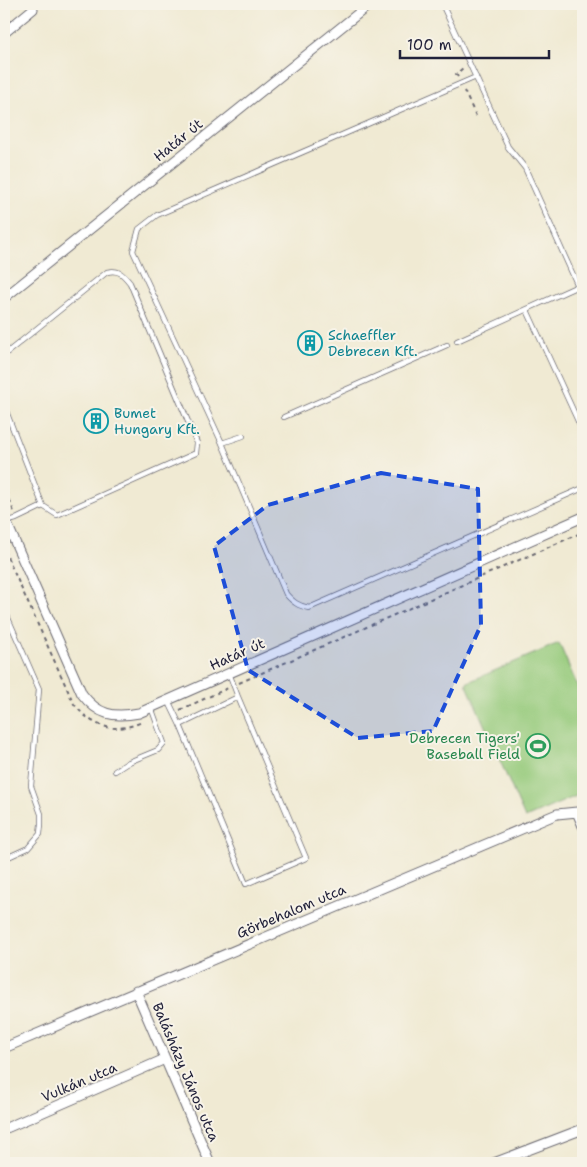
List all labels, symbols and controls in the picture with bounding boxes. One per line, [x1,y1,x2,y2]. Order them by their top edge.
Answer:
scale bar [400,28,548,60]
text: 100 m [407,35,452,55]
street label: Határ út [150,115,206,165]
place label: Schaeffler Debrecen Kft. [328,326,418,360]
building icon: Schaeffler Debrecen Kft. [297,330,323,356]
place label: Bumet Hungary Kft. [114,404,200,438]
building icon: Bumet Hungary Kft. [83,408,109,434]
street label: Határ út [207,634,267,674]
place label: Debrecen Tigers' Baseball Field [409,729,520,763]
sports icon: Debrecen Tigers' Baseball Field [525,733,551,759]
street label: Görbehalom utca [234,880,349,942]
street label: Balásházy János utca [149,1000,224,1144]
street label: Vulkán utca [39,1058,120,1106]

